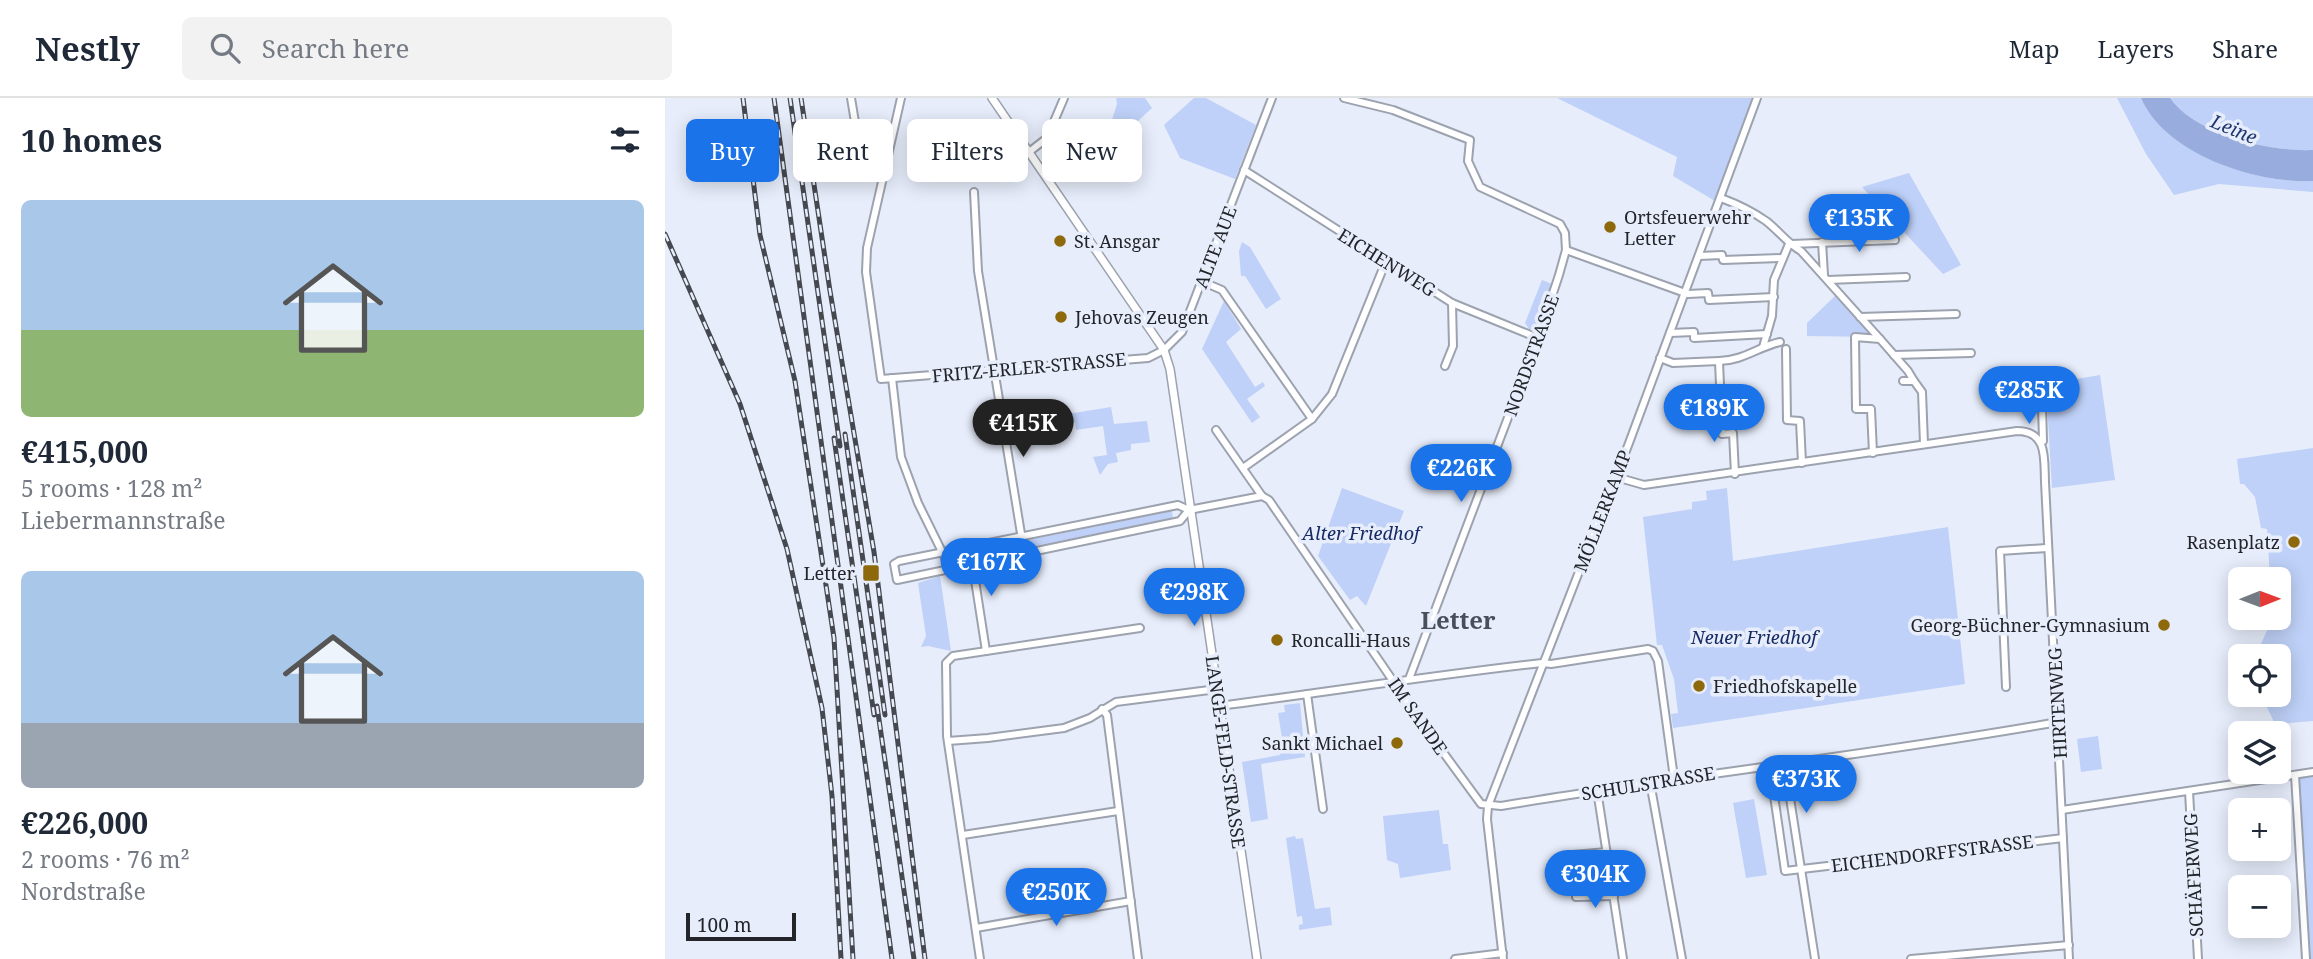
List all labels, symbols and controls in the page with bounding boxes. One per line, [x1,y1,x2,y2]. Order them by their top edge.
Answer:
search box [182,17,672,80]
text: Nestly [35,26,140,71]
icon: search [206,29,244,67]
text: Search here [262,30,409,66]
text: Map [2009,32,2060,65]
text: Layers [2098,32,2174,65]
text: Share [2212,32,2278,65]
water label: Leine [2206,108,2261,150]
chip: Buy [686,119,779,182]
chip: Rent [793,119,893,182]
chip: Filters [907,119,1028,182]
chip: New [1042,119,1142,182]
text: 10 homes [21,120,162,161]
icon: filters [606,121,644,159]
pin: €135K [1810,194,1908,254]
text: €135K [1825,201,1893,233]
street label: ALTE AUE [1188,203,1242,291]
place label: Ortsfeuerwehr Letter [1624,205,1752,250]
marker: Ortsfeuerwehr Letter [1602,219,1618,235]
street label: EICHENWEG [1334,222,1441,302]
place label: St. Ansgar [1074,229,1161,253]
marker: St. Ansgar [1052,233,1068,249]
icon: home [270,245,396,371]
street label: NORDSTRASSE [1498,291,1564,419]
place label: Jehovas Zeugen [1074,305,1209,329]
marker: Jehovas Zeugen [1053,309,1069,325]
street label: FRITZ-ERLER-STRASSE [931,347,1127,387]
pin: €285K [1980,366,2078,426]
text: €285K [1995,373,2063,405]
pin: €189K [1665,384,1763,444]
text: €189K [1680,391,1748,423]
pin: €415K [974,400,1072,459]
text: €415K [989,406,1057,438]
text: €415,000 [21,431,148,472]
pin: €226K [1412,444,1510,504]
street label: MÖLLERKAMP [1568,446,1636,575]
text: €226K [1427,451,1495,483]
text: 5 rooms · 128 m² [21,472,203,504]
text: Liebermannstraße [21,504,226,536]
park label: Alter Friedhof [1300,521,1423,545]
place label: Rasenplatz [2186,530,2280,554]
marker: Rasenplatz [2286,534,2302,550]
pin: €167K [942,538,1040,598]
text: €167K [957,545,1025,577]
place label: Letter [803,561,856,585]
marker: Letter [861,563,881,583]
north arrow [2228,567,2291,630]
map controls [2228,567,2291,938]
pin: €298K [1145,568,1243,628]
text: €298K [1160,575,1228,607]
district label: Letter [1420,603,1496,636]
place label: Georg-Büchner-Gymnasium [1911,613,2150,637]
icon: home [270,616,396,742]
marker: Georg-Büchner-Gymnasium [2156,617,2172,633]
park label: Neuer Friedhof [1690,625,1820,649]
place label: Roncalli-Haus [1291,628,1410,652]
marker: Roncalli-Haus [1269,632,1285,648]
button: locate [2228,644,2291,707]
street label: HIRTENWEG [2042,647,2072,759]
street label: LANGE-FELD-STRASSE [1201,654,1251,850]
street label: IM SANDE [1383,673,1453,759]
place label: Friedhofskapelle [1713,674,1857,698]
marker: Friedhofskapelle [1691,678,1707,694]
button: layers [2228,721,2291,784]
place label: Sankt Michael [1262,731,1383,755]
marker: Sankt Michael [1389,735,1405,751]
pin: €373K [1757,756,1855,815]
street label: SCHULSTRASSE [1579,761,1717,805]
text: €373K [1772,762,1840,794]
button: + [2228,798,2291,861]
text: €226,000 [21,802,148,843]
street label: SCHÄFERWEG [2178,812,2208,937]
street label: EICHENDORFFSTRASSE [1830,829,2034,877]
text: 2 rooms · 76 m² [21,843,190,875]
pin: €304K [1546,850,1644,910]
text: €304K [1561,857,1629,889]
pin: €250K [1007,868,1105,928]
text: Nordstraße [21,875,146,907]
text: €250K [1022,875,1090,907]
button: − [2228,875,2291,938]
scale bar [686,910,796,942]
text: 100 m [697,912,752,938]

